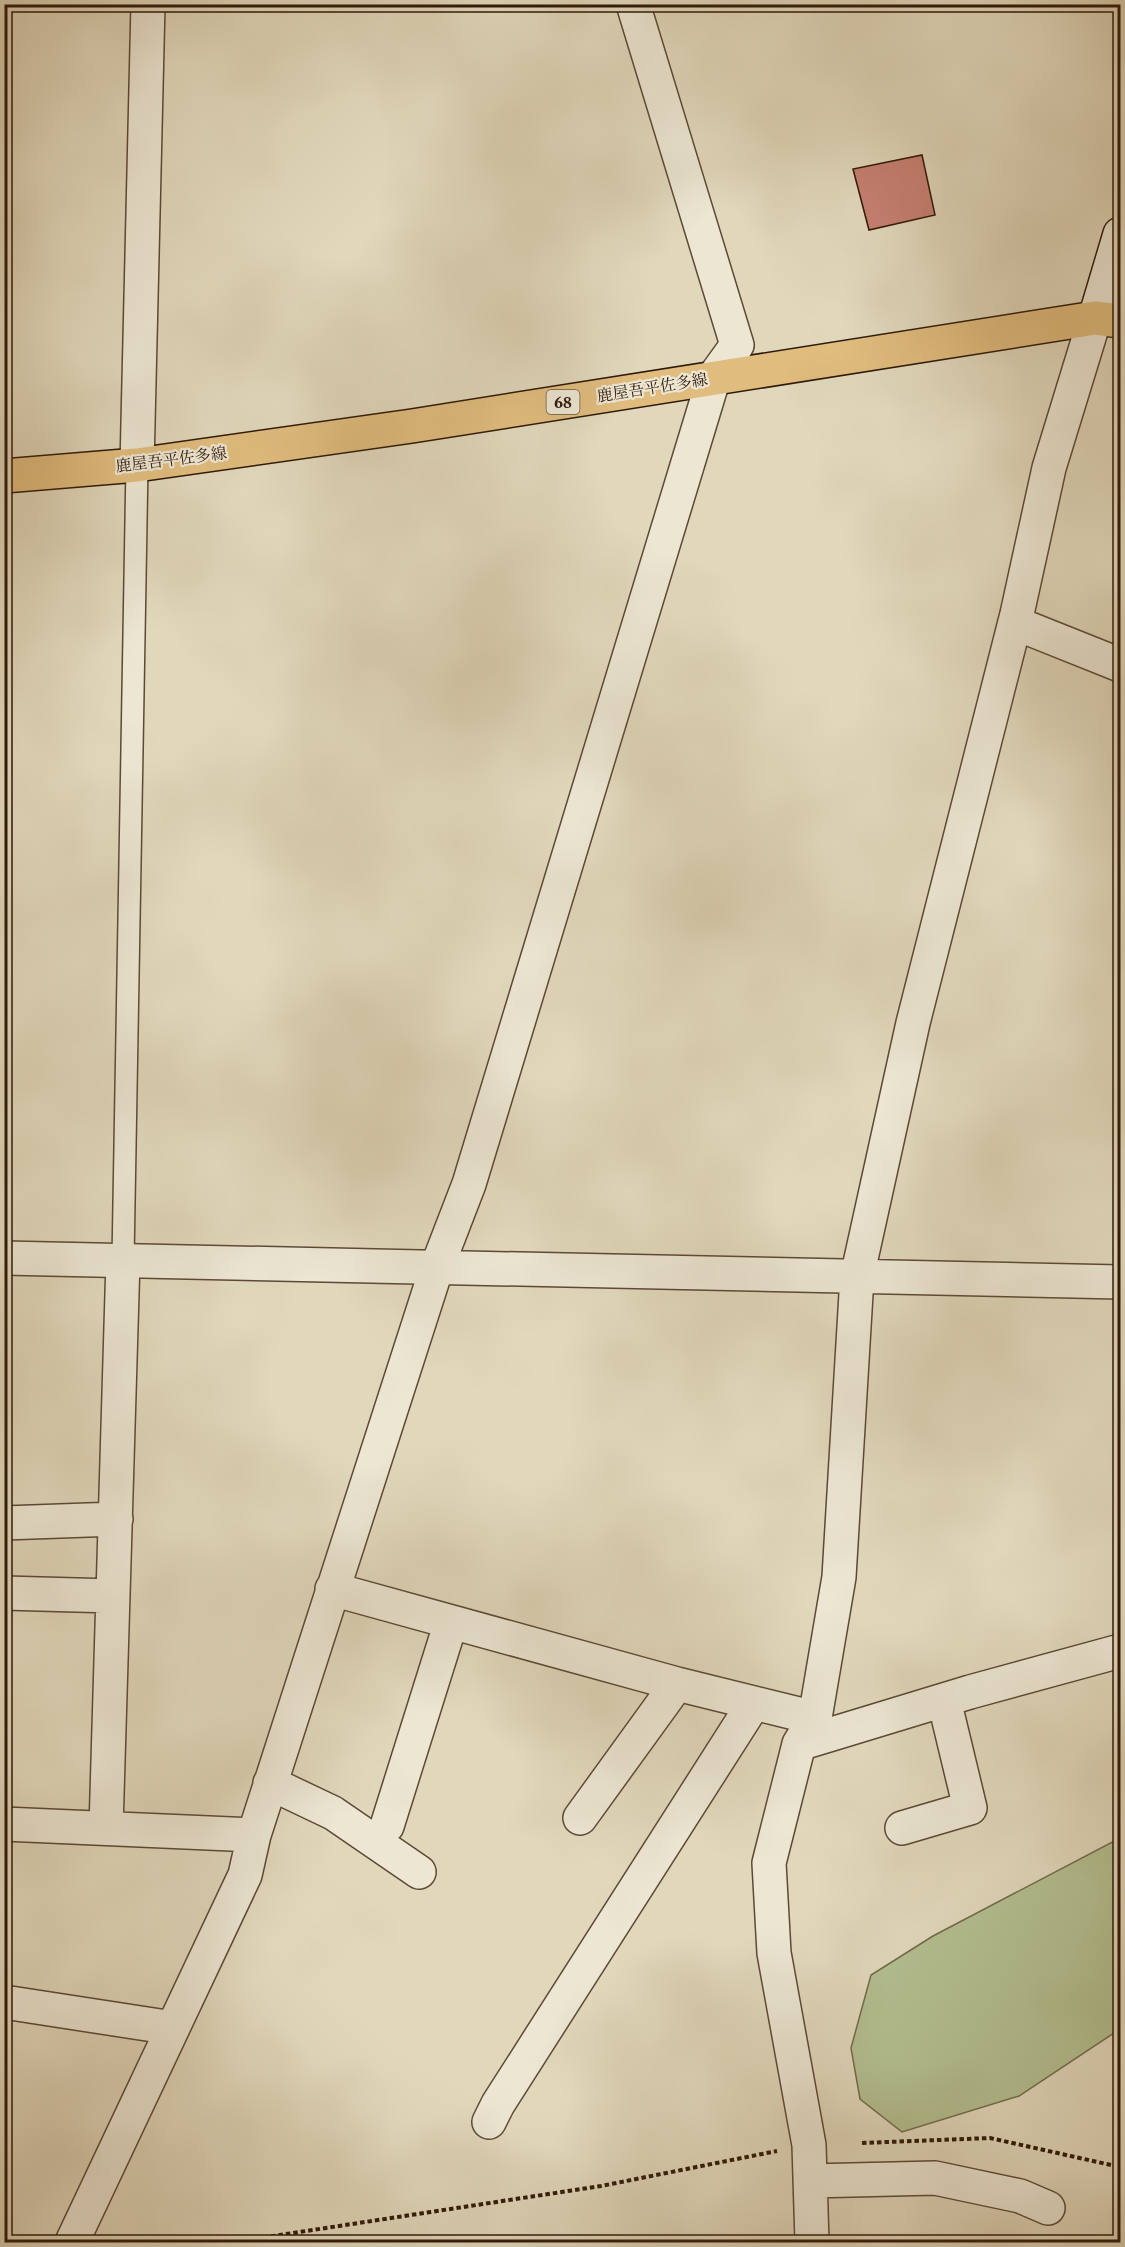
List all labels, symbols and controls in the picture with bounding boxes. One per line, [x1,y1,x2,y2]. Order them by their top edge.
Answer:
street label: 鹿屋吾平佐多線 [595,368,709,406]
road number: 68 [546,390,580,414]
street label: 鹿屋吾平佐多線 [114,442,228,476]

